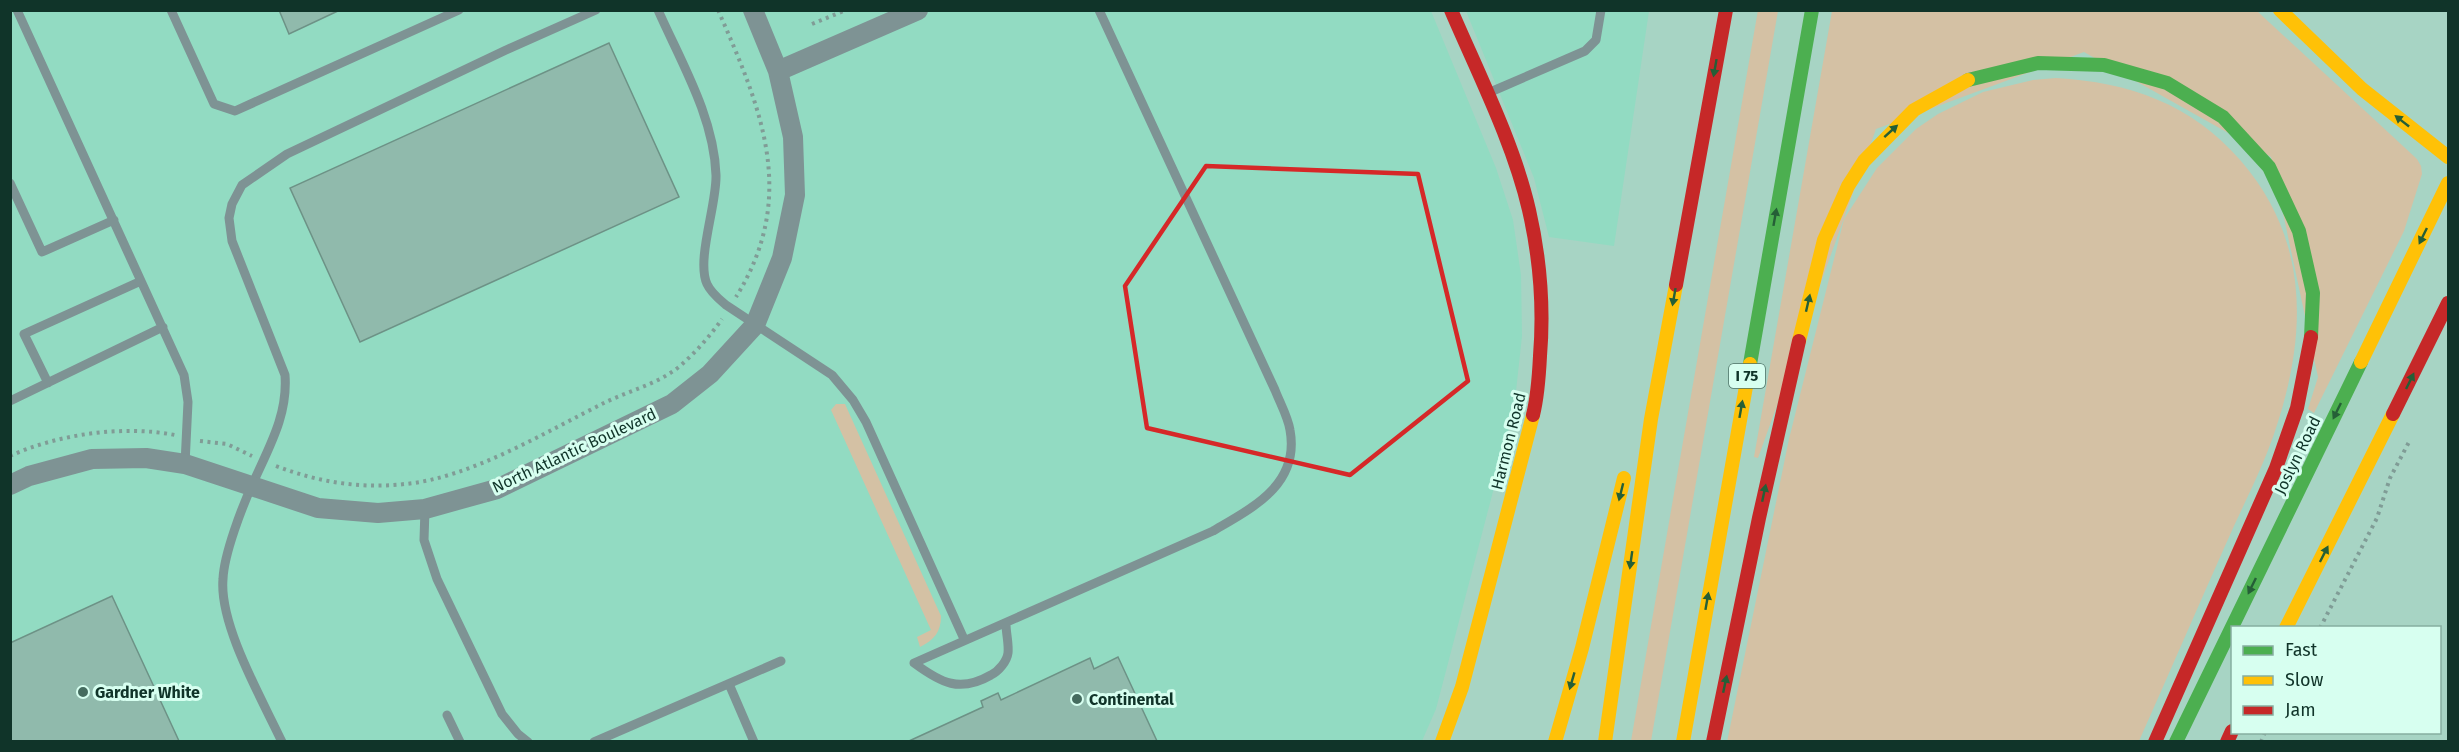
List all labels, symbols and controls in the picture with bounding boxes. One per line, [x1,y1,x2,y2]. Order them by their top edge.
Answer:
one-way arrow [1710,59,1719,78]
one-way arrow [2395,115,2410,127]
one-way arrow [1884,124,1899,138]
one-way arrow [1771,207,1780,226]
one-way arrow [2418,227,2427,244]
one-way arrow [1669,288,1678,307]
one-way arrow [1803,294,1813,312]
road number: I 75 [1729,364,1765,388]
one-way arrow [2406,373,2415,390]
street label: Harmon Road [1487,391,1530,492]
one-way arrow [1737,399,1746,418]
one-way arrow [2333,403,2342,420]
street label: North Atlantic Boulevard [489,404,659,497]
street label: Joslyn Road [2270,413,2325,497]
one-way arrow [1615,483,1625,501]
one-way arrow [1760,483,1769,502]
one-way arrow [2319,546,2328,563]
one-way arrow [1627,551,1636,570]
one-way arrow [2247,578,2256,595]
one-way arrow [1703,591,1712,610]
legend [2231,626,2441,734]
text: Fast [2285,639,2318,661]
text: Slow [2285,669,2324,691]
one-way arrow [1567,672,1576,690]
one-way arrow [1721,674,1730,693]
place label: Gardner White [95,683,200,702]
marker: Gardner White [76,685,90,699]
place label: Continental [1089,690,1174,709]
marker: Continental [1070,692,1084,706]
text: Jam [2285,699,2316,721]

